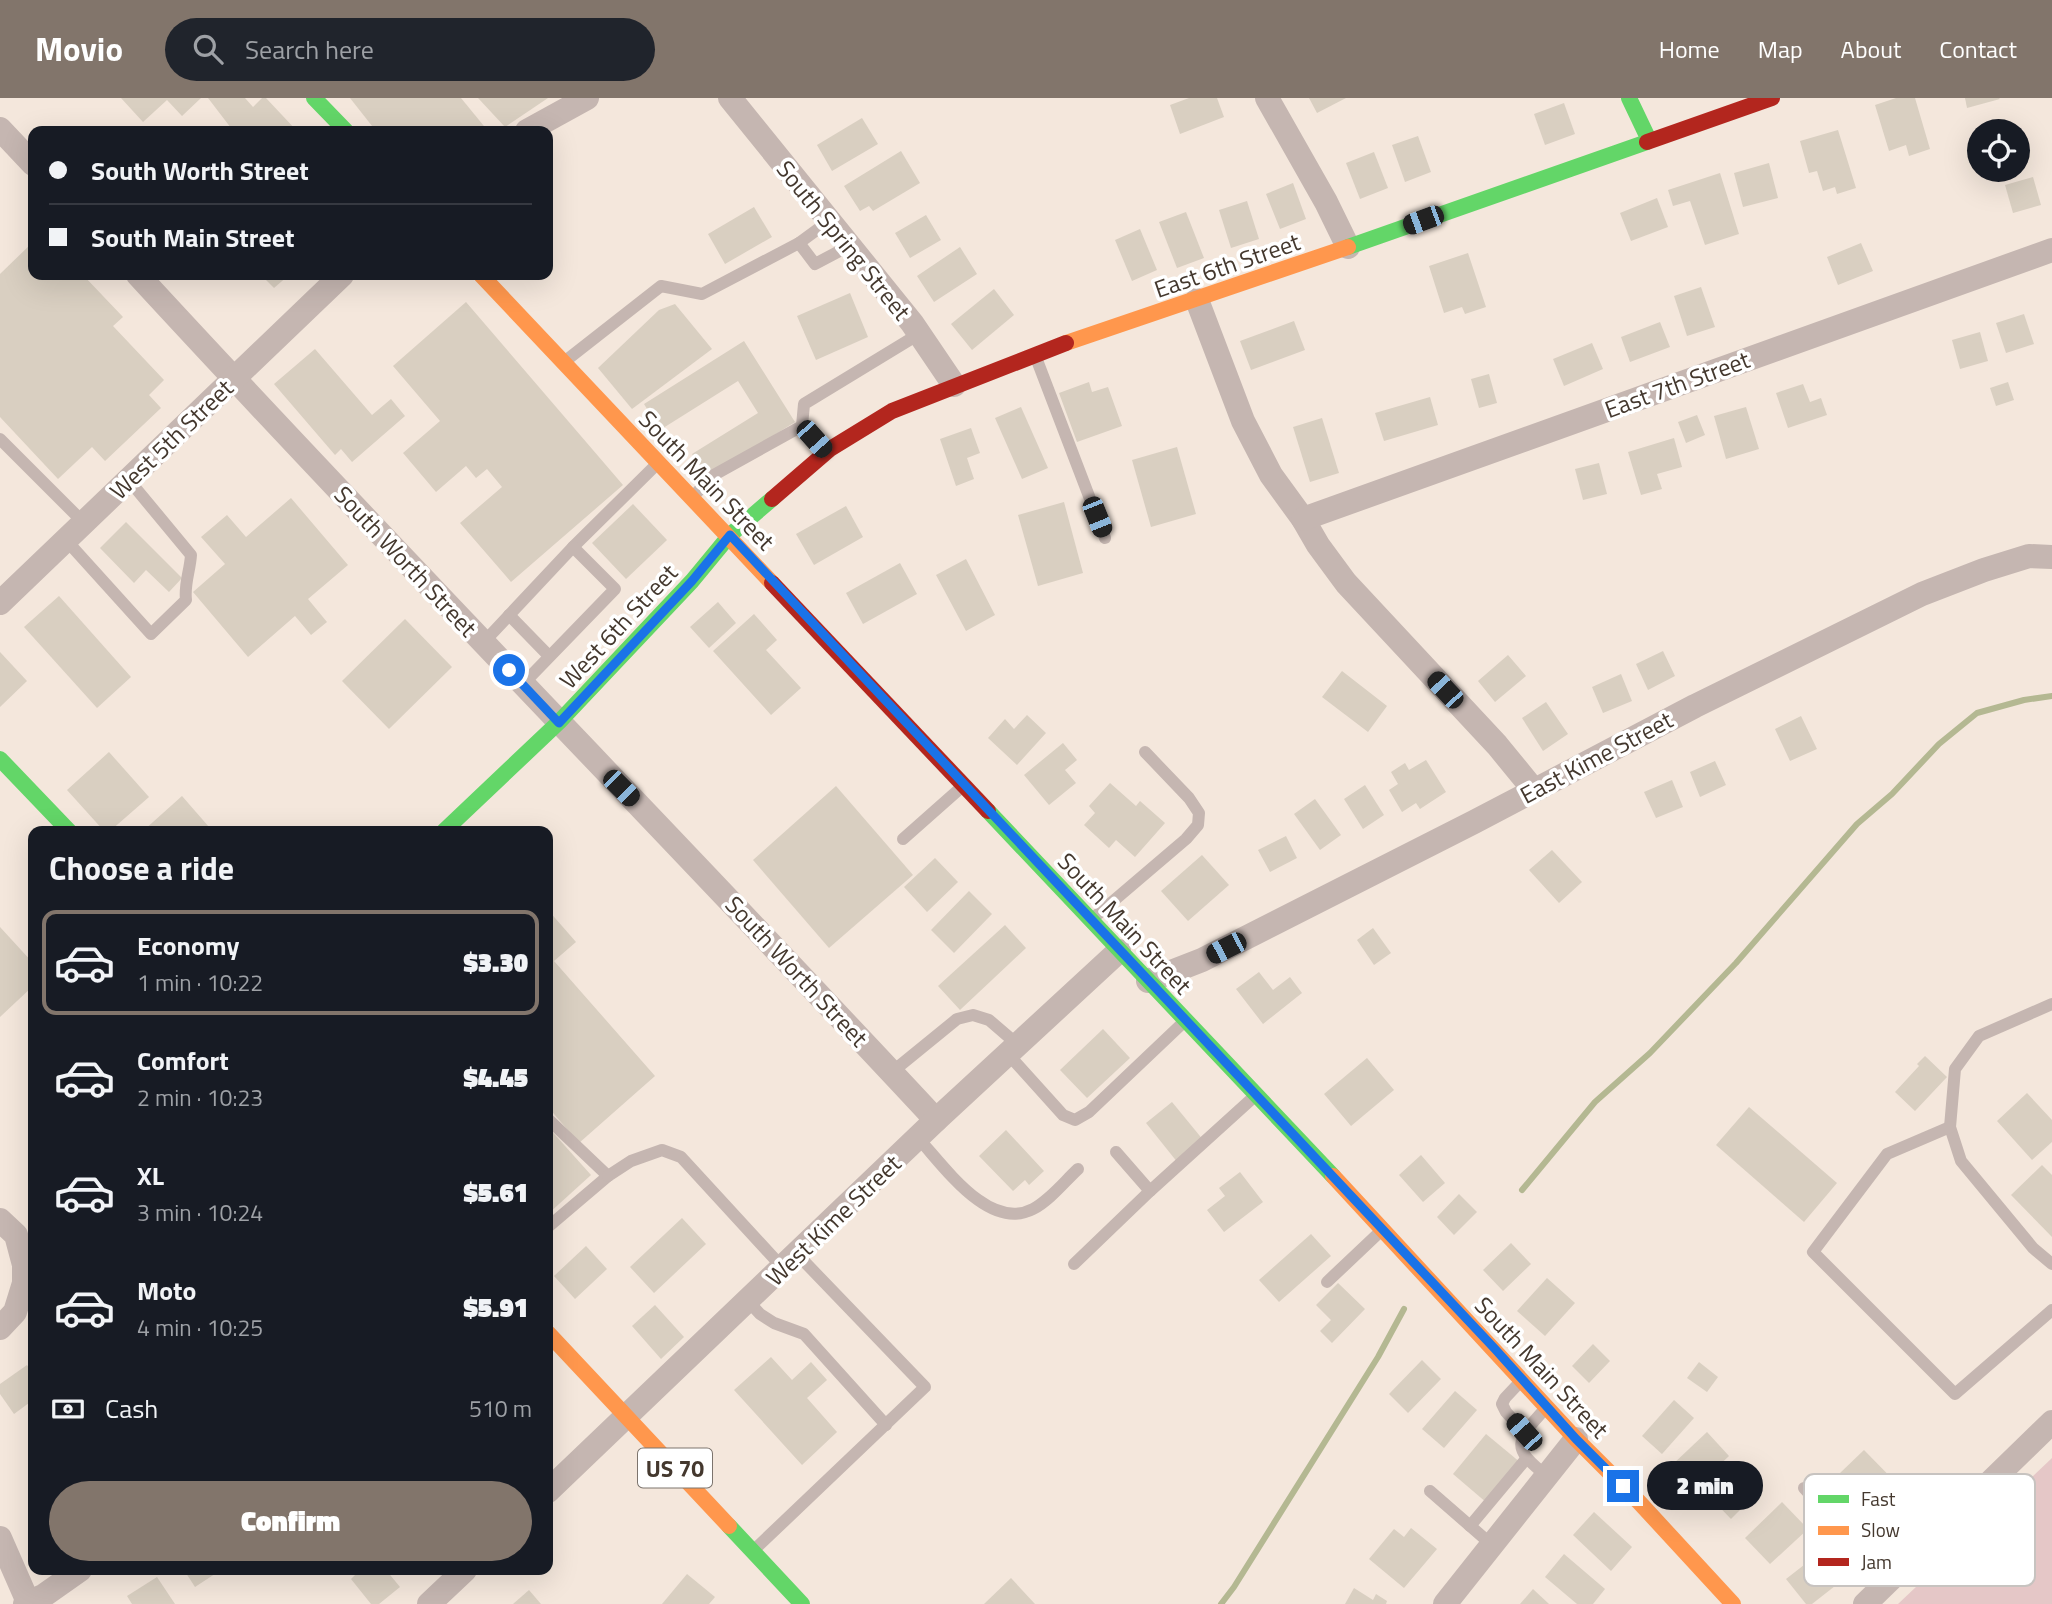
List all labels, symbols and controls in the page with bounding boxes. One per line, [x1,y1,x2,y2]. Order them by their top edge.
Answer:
search box [165,18,655,81]
text: Movio [35,24,123,74]
icon: search [189,30,227,68]
text: Search here [245,30,374,69]
text: Home [1659,31,1720,67]
text: Map [1758,31,1803,67]
text: About [1841,31,1901,67]
text: Contact [1939,31,2017,67]
map controls [1967,119,2030,182]
button: locate [1967,119,2030,182]
text: South Worth Street [91,151,309,190]
street label: South Spring Street [768,152,920,328]
car [1400,203,1447,237]
text: South Main Street [91,218,294,257]
street label: East 6th Street [1149,223,1305,307]
street label: East 7th Street [1599,341,1755,427]
street label: West 5th Street [101,370,241,507]
street label: South Main Street [631,402,784,559]
car [793,416,836,462]
street label: South Worth Street [326,477,486,645]
car [1080,494,1115,540]
street label: West 6th Street [550,555,686,697]
route start [493,654,525,686]
car [1423,667,1468,713]
street label: East Kime Street [1513,701,1679,812]
car [599,766,644,810]
text: Choose a ride [49,844,234,892]
street label: South Main Street [1050,844,1201,1002]
street label: South Worth Street [717,887,877,1055]
text: Economy [137,926,239,965]
car [1203,929,1250,967]
icon: car [53,931,116,994]
text: $3.30 [463,943,528,982]
text: 1 min · 10:22 [137,965,263,1000]
text: Comfort [137,1041,229,1080]
icon: car [53,1046,116,1109]
text: $4.45 [463,1058,528,1097]
text: 2 min · 10:23 [137,1080,263,1115]
street label: West Kime Street [757,1146,909,1294]
text: XL [137,1156,164,1195]
icon: car [53,1161,116,1224]
text: $5.61 [463,1173,528,1212]
text: 3 min · 10:24 [137,1195,263,1230]
text: Moto [137,1271,196,1310]
icon: car [53,1276,116,1339]
text: $5.91 [463,1288,528,1327]
street label: South Main Street [1467,1288,1618,1446]
text: 4 min · 10:25 [137,1310,263,1345]
text: Cash [105,1389,158,1428]
icon: cash [49,1390,87,1428]
text: 510 m [469,1391,532,1426]
car [1503,1409,1546,1455]
road number: US 70 [638,1448,712,1488]
callout: 2 min [1648,1462,1763,1510]
text: 2 min [1676,1468,1734,1503]
route end [1607,1470,1639,1502]
legend [1804,1474,2035,1586]
button: Confirm [49,1481,532,1561]
text: Fast [1861,1484,1896,1513]
text: Slow [1861,1515,1900,1544]
text: Jam [1861,1547,1892,1576]

